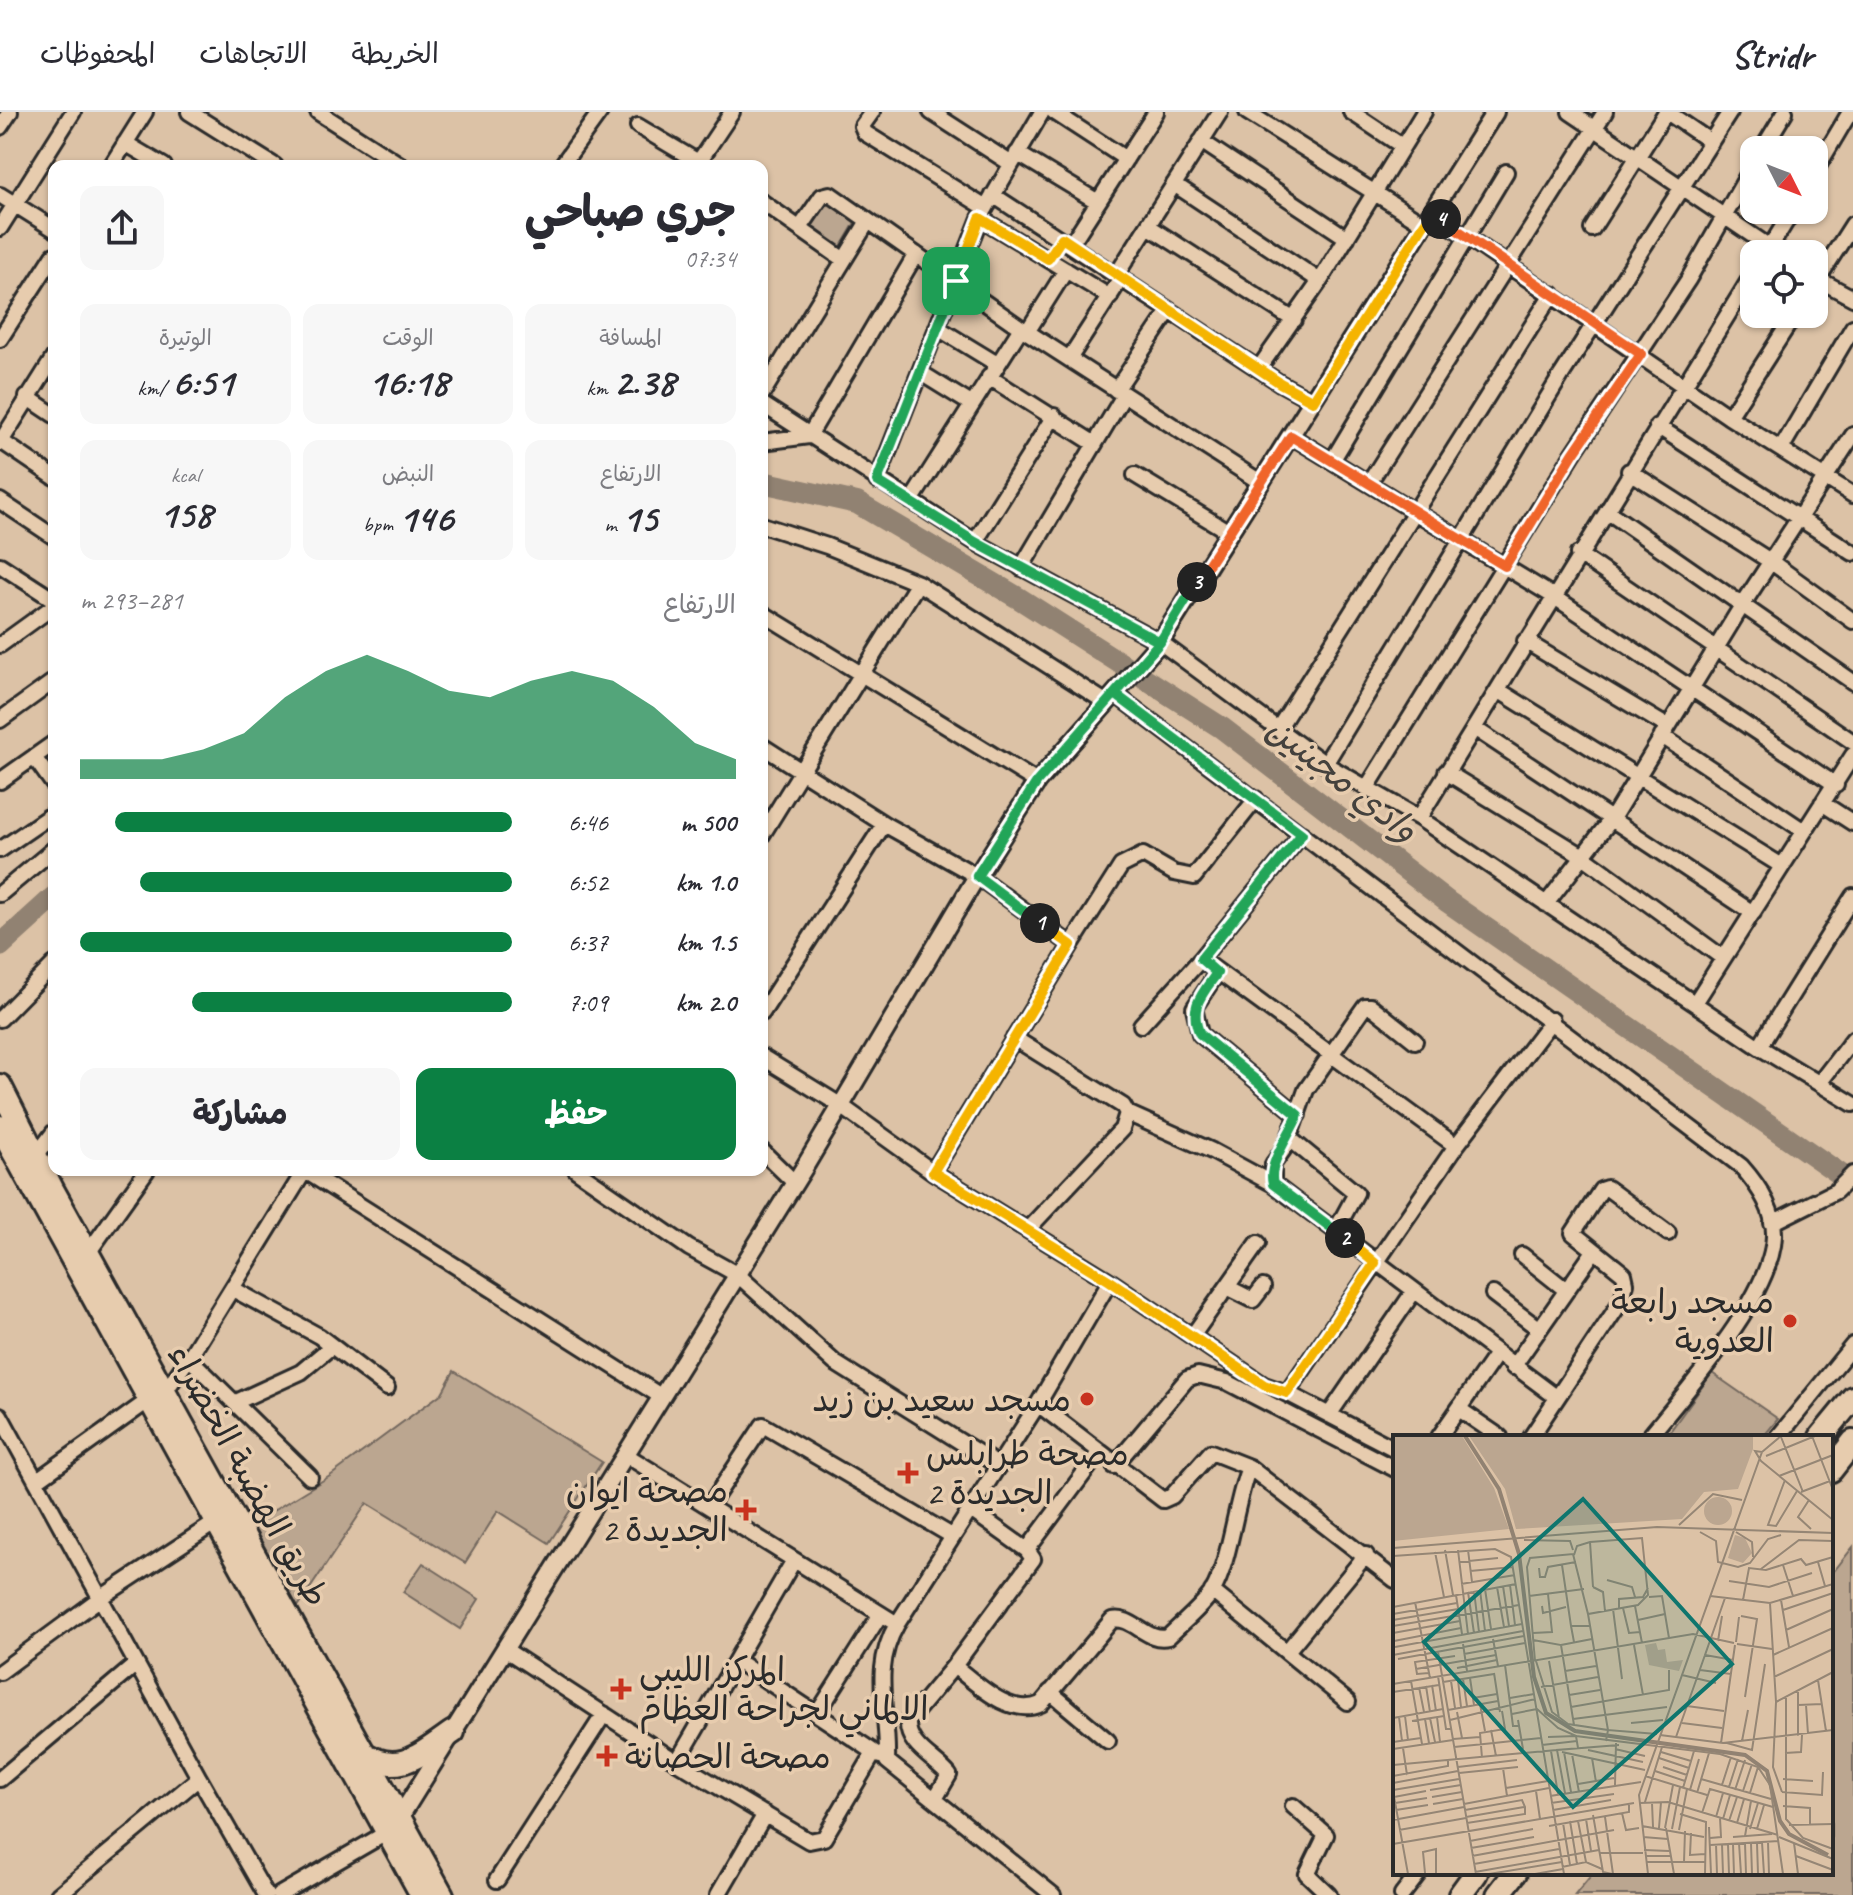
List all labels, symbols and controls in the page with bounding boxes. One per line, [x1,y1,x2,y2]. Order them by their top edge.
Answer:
text: Stridr [1731,32,1813,79]
text: المحفوظات [40,36,155,71]
text: الاتجاهات [199,36,307,71]
text: الخريطة [351,36,439,71]
north arrow [1740,136,1828,224]
map controls [1740,136,1828,328]
text: جري صباحي [524,184,736,239]
button: share [80,186,164,270]
pin: 4 [1421,199,1461,239]
text: 4 [1436,205,1446,233]
button: locate [1740,240,1828,328]
text: 07:34 [684,242,736,275]
pin [922,247,990,315]
icon: arrive [934,259,978,303]
text: الوتيرة [159,324,212,352]
text: الوقت [382,324,434,352]
text: المسافة [599,324,662,352]
text: 6:51 [171,357,233,407]
text: 16:18 [368,357,448,407]
text: 2.38 [613,357,675,407]
text: /km [137,374,171,402]
text: km [586,374,613,402]
text: النبض [382,460,434,488]
text: الارتفاع [600,460,662,488]
text: kcal [171,461,200,489]
text: 158 [159,489,212,539]
text: 146 [398,493,453,543]
text: 15 [622,493,657,543]
text: bpm [363,510,398,538]
text: m [604,510,622,538]
pin: 3 [1177,562,1217,602]
text: 3 [1192,568,1202,596]
text: 281–293 m [80,584,183,617]
text: الارتفاع [663,588,736,621]
water label: وادي مجينين [1256,705,1428,855]
text: 6:46 [568,806,608,839]
text: 500 m [680,806,736,839]
text: 6:52 [568,866,608,899]
text: 1.0 km [676,866,736,899]
pin: 1 [1020,903,1060,943]
text: 1 [1035,909,1045,937]
text: 6:37 [568,926,608,959]
text: 1.5 km [676,926,736,959]
text: 7:09 [568,986,608,1019]
text: 2.0 km [676,986,736,1019]
button: مشاركة [80,1068,400,1160]
button: حفظ [416,1068,736,1160]
pin: 2 [1325,1218,1365,1258]
text: 2 [1340,1224,1350,1252]
place label: مسجد رابعة العدوية [1611,1280,1774,1362]
marker: مسجد رابعة العدوية [1781,1312,1799,1330]
street label: طريق الهضبة الخضراء [159,1336,339,1614]
place label: مسجد سعيد بن زيد [812,1378,1071,1421]
marker: مسجد سعيد بن زيد [1078,1390,1096,1408]
place label: مصحة طرابلس الجديدة 2 [926,1432,1129,1514]
inset map [1393,1435,1833,1875]
marker: مصحة طرابلس الجديدة 2 [897,1462,919,1484]
place label: مصحة ايوان الجديدة 2 [566,1469,728,1551]
marker: مصحة ايوان الجديدة 2 [735,1499,757,1521]
place label: المركز الليبي الالماني لجراحة العظام [639,1648,929,1738]
marker: المركز الليبي الالماني لجراحة العظام [610,1678,632,1700]
place label: مصحة الحصانة [625,1735,831,1778]
marker: مصحة الحصانة [596,1745,618,1767]

